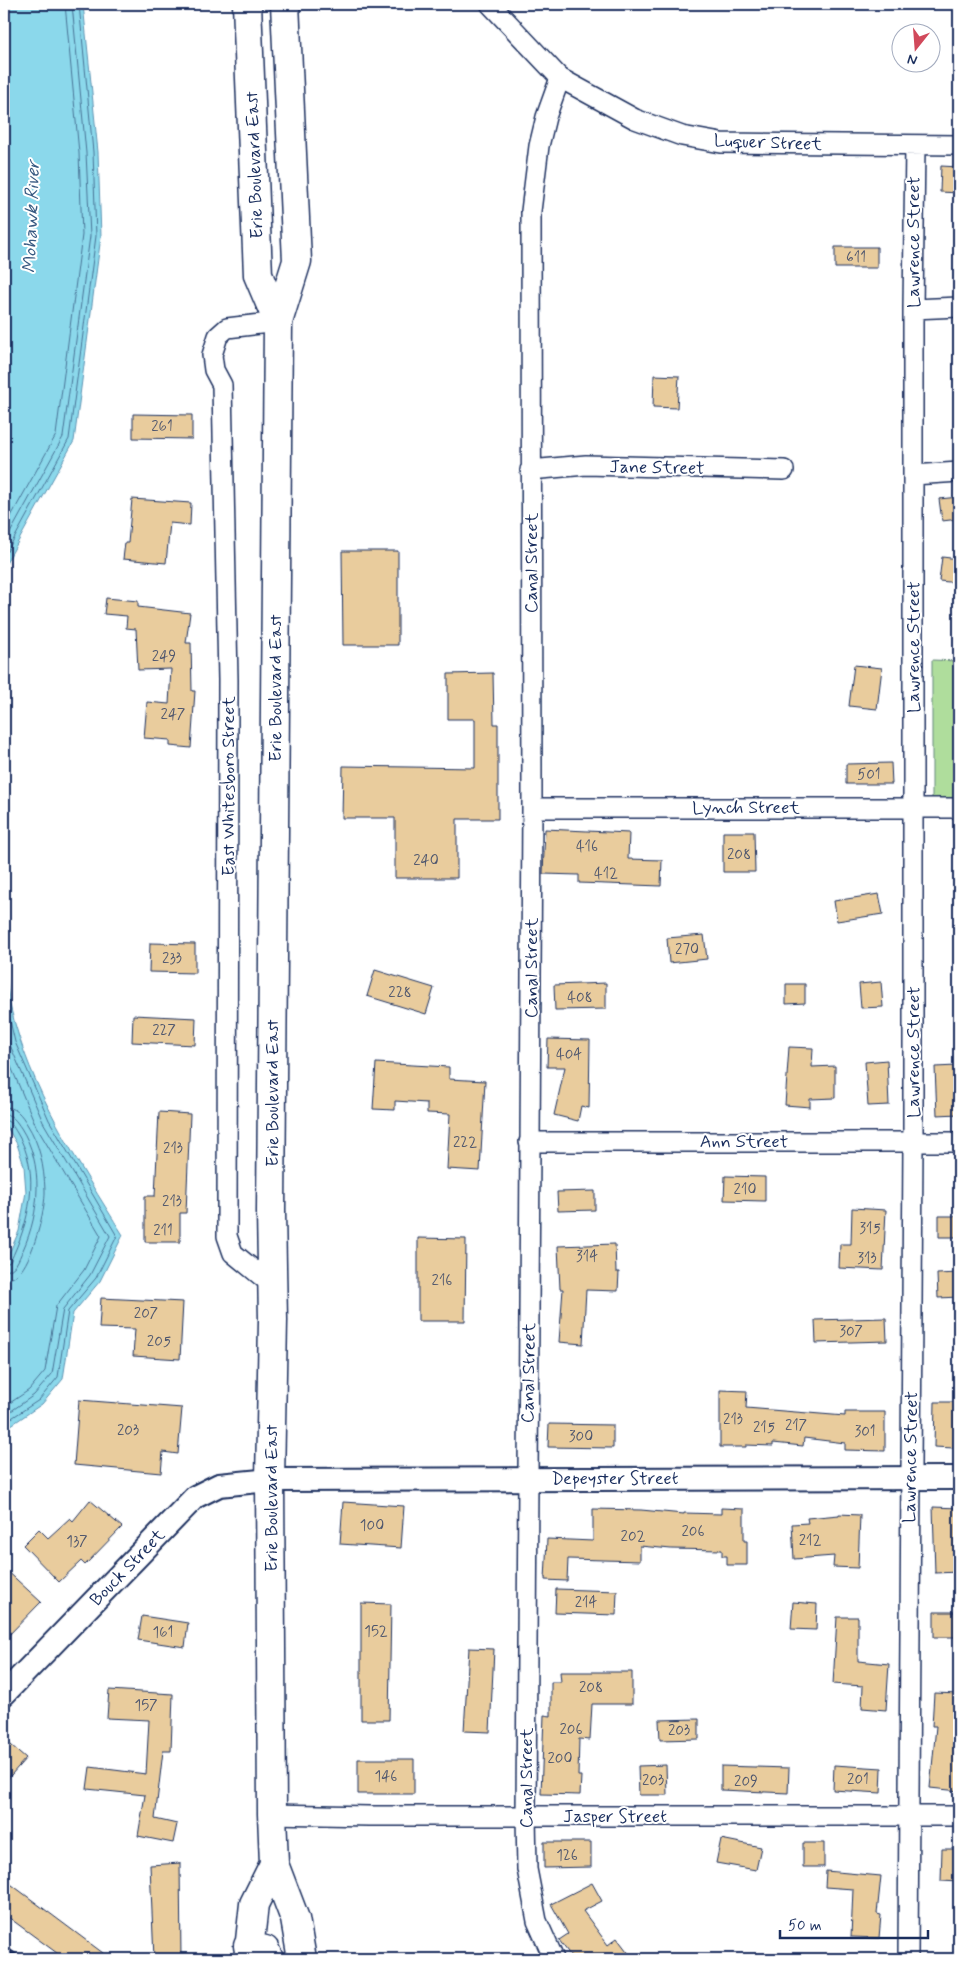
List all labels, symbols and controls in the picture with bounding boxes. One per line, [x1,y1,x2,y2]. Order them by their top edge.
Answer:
north arrow [890,22,940,72]
text: N [905,50,920,69]
street label: Erie Boulevard East [240,90,270,239]
street label: Luquer Street [714,129,823,157]
water label: Mohawk River [17,158,46,274]
street label: Lawrence Street [902,176,926,308]
house number: 611 [846,248,866,268]
house number: 261 [151,417,173,437]
street label: Jane Street [609,455,705,481]
street label: Canal Street [520,512,544,613]
street label: Lawrence Street [902,581,926,713]
street label: Erie Boulevard East [264,614,288,762]
house number: 249 [152,647,176,667]
street label: East Whitesboro Street [217,696,241,876]
house number: 247 [161,705,185,725]
house number: 501 [857,765,881,785]
street label: Lynch Street [692,796,800,820]
house number: 416 [576,837,598,857]
house number: 208 [727,845,751,865]
house number: 240 [413,851,439,871]
house number: 412 [594,864,618,884]
street label: Canal Street [520,917,544,1018]
house number: 270 [675,940,699,960]
house number: 233 [162,949,182,969]
house number: 228 [388,983,412,1003]
street label: Lawrence Street [902,986,926,1118]
house number: 408 [567,988,593,1008]
street label: Erie Boulevard East [261,1019,285,1167]
house number: 227 [152,1021,176,1041]
house number: 404 [556,1045,582,1065]
street label: Ann Street [700,1130,788,1154]
house number: 222 [453,1133,477,1153]
house number: 213 [163,1139,183,1159]
house number: 210 [734,1180,756,1200]
house number: 213 [162,1192,182,1212]
house number: 315 [859,1219,881,1239]
house number: 211 [153,1221,173,1241]
house number: 314 [576,1247,598,1267]
house number: 313 [857,1249,877,1269]
house number: 216 [432,1271,452,1291]
house number: 207 [134,1304,158,1324]
street label: Canal Street [516,1322,542,1423]
house number: 307 [839,1322,863,1342]
house number: 205 [147,1332,171,1352]
street label: Lawrence Street [898,1391,924,1523]
house number: 213 [723,1410,743,1430]
house number: 217 [785,1416,807,1436]
house number: 215 [753,1418,775,1438]
house number: 203 [117,1421,139,1441]
house number: 301 [854,1422,876,1442]
street label: Erie Boulevard East [260,1424,284,1572]
house number: 300 [569,1427,593,1447]
street label: Depeyster Street [552,1467,679,1491]
house number: 100 [360,1516,384,1536]
house number: 206 [682,1522,705,1542]
street label: Bouck Street [85,1523,171,1612]
house number: 202 [621,1527,645,1547]
house number: 212 [799,1531,821,1551]
house number: 137 [66,1532,88,1552]
house number: 214 [575,1593,597,1613]
house number: 152 [364,1622,388,1642]
house number: 161 [153,1623,173,1643]
house number: 208 [579,1678,603,1698]
house number: 157 [134,1696,158,1716]
house number: 206 [560,1720,583,1740]
house number: 203 [668,1721,690,1741]
street label: Canal Street [515,1727,539,1828]
house number: 200 [548,1749,572,1769]
house number: 146 [375,1767,397,1787]
house number: 201 [847,1770,869,1790]
house number: 203 [642,1771,664,1791]
house number: 209 [734,1772,758,1792]
street label: Jasper Street [563,1805,667,1829]
house number: 126 [556,1846,578,1866]
scale bar [780,1908,928,1940]
text: 50 m [788,1916,822,1936]

